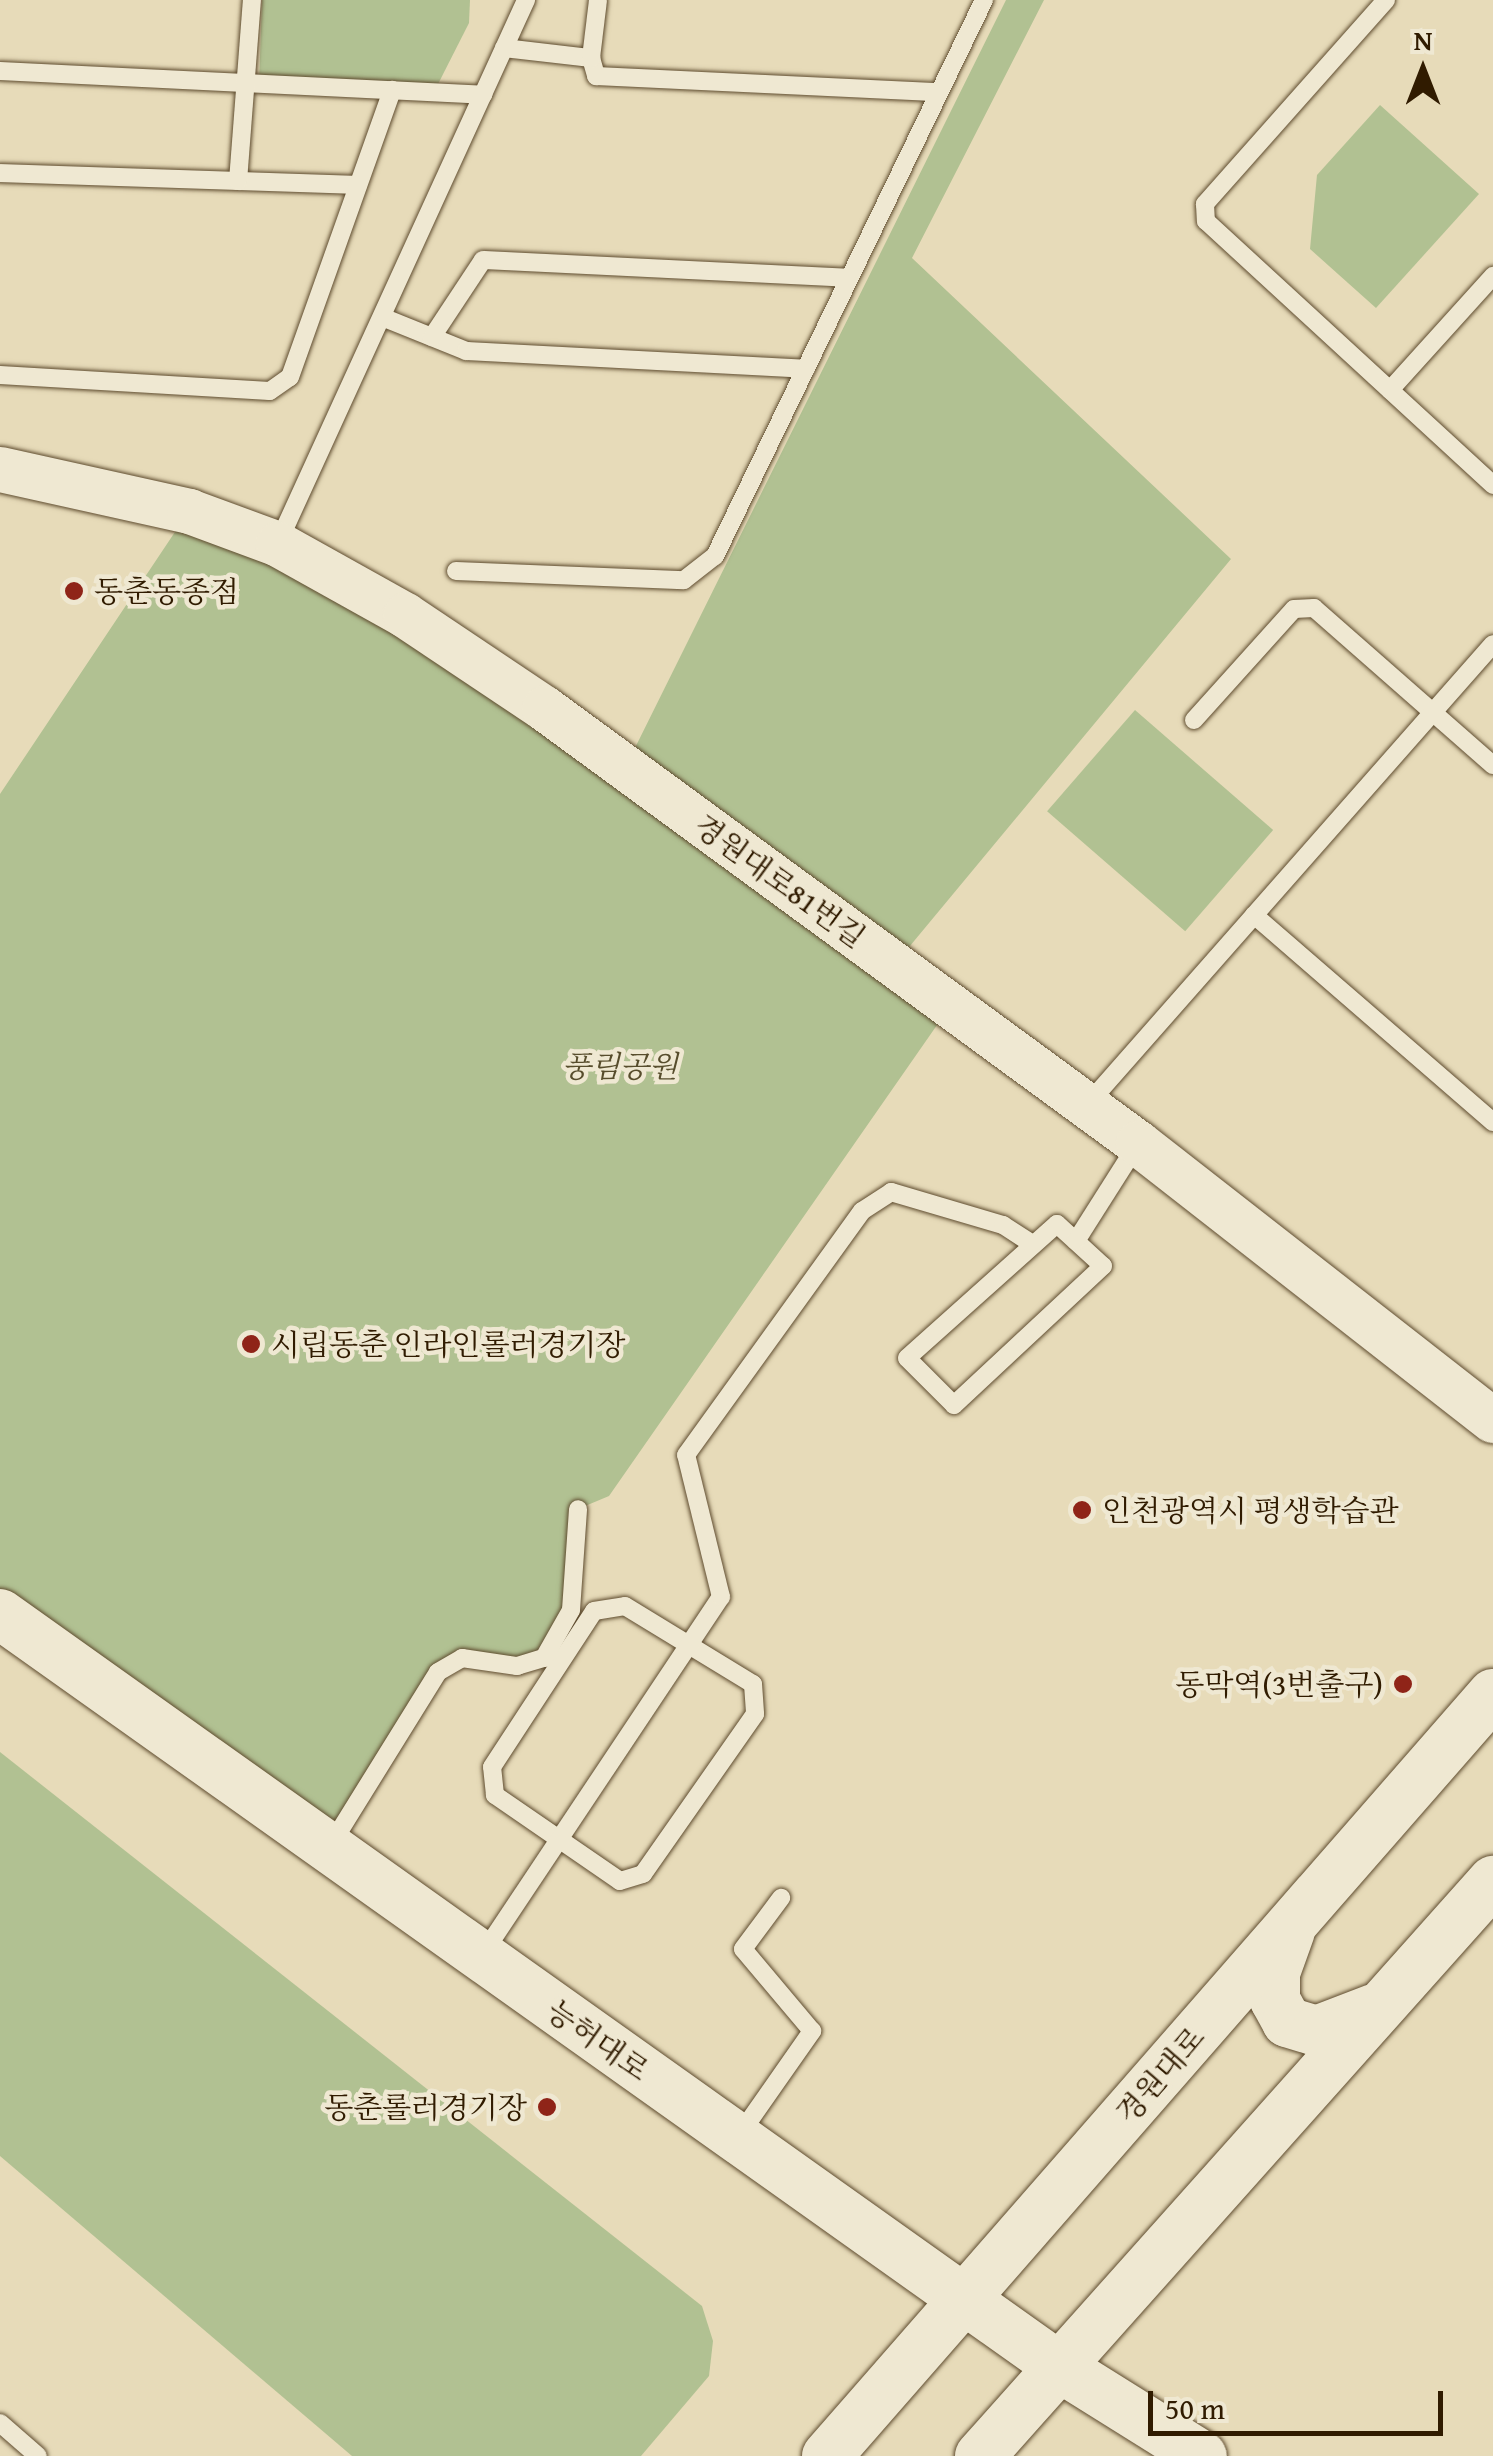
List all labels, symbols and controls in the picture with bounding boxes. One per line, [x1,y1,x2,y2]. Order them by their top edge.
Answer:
text: N [1414,19,1432,60]
north arrow [1373,20,1473,120]
place label: 동춘동종점 [94,573,239,609]
marker: 동춘동종점 [63,580,85,602]
street label: 경원대로81번길 [687,807,873,955]
park label: 풍림공원 [562,1048,678,1084]
place label: 시립동춘 인라인롤러경기장 [271,1326,625,1362]
marker: 시립동춘 인라인롤러경기장 [240,1333,262,1355]
place label: 인천광역시 평생학습관 [1102,1492,1398,1528]
marker: 인천광역시 평생학습관 [1071,1499,1093,1521]
place label: 동막역(3번출구) [1175,1666,1383,1702]
marker: 동막역(3번출구) [1392,1673,1414,1695]
street label: 능허대로 [540,1992,656,2088]
street label: 경원대로 [1108,2019,1212,2131]
place label: 동춘롤러경기장 [324,2089,527,2125]
marker: 동춘롤러경기장 [536,2096,558,2118]
scale bar [1153,2371,1448,2433]
text: 50 m [1165,2386,1225,2430]

